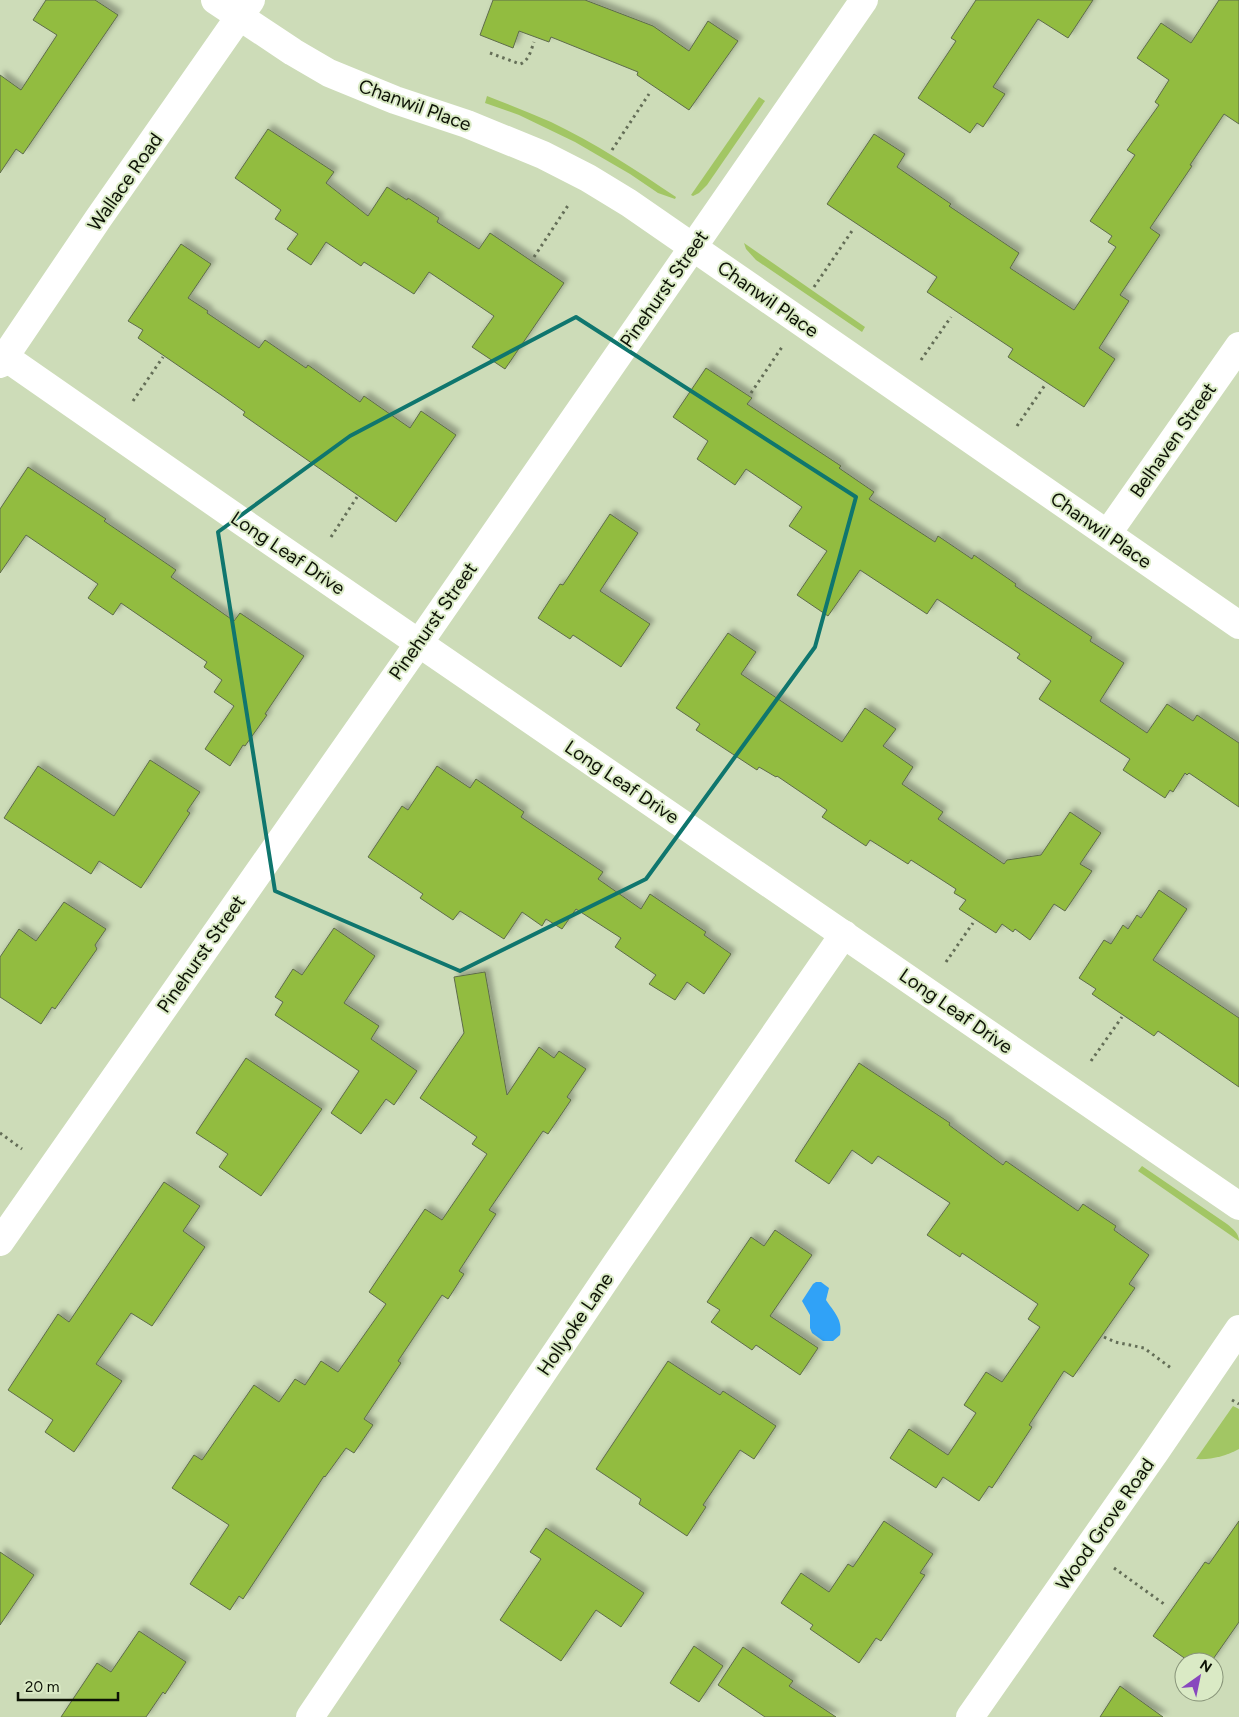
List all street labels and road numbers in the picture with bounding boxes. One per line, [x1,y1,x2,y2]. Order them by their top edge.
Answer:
street label: Chanwil Place [356,74,474,136]
street label: Wallace Road [83,129,167,235]
street label: Pinehurst Street [615,226,713,352]
street label: Chanwil Place [713,256,823,342]
street label: Belhaven Street [1125,378,1221,502]
street label: Chanwil Place [1046,487,1156,573]
street label: Long Leaf Drive [226,506,350,600]
street label: Pinehurst Street [384,558,482,684]
street label: Long Leaf Drive [560,735,684,829]
street label: Pinehurst Street [152,891,250,1017]
street label: Long Leaf Drive [895,963,1017,1059]
street label: Hollyoke Lane [532,1268,618,1380]
street label: Wood Grove Road [1051,1454,1159,1594]

